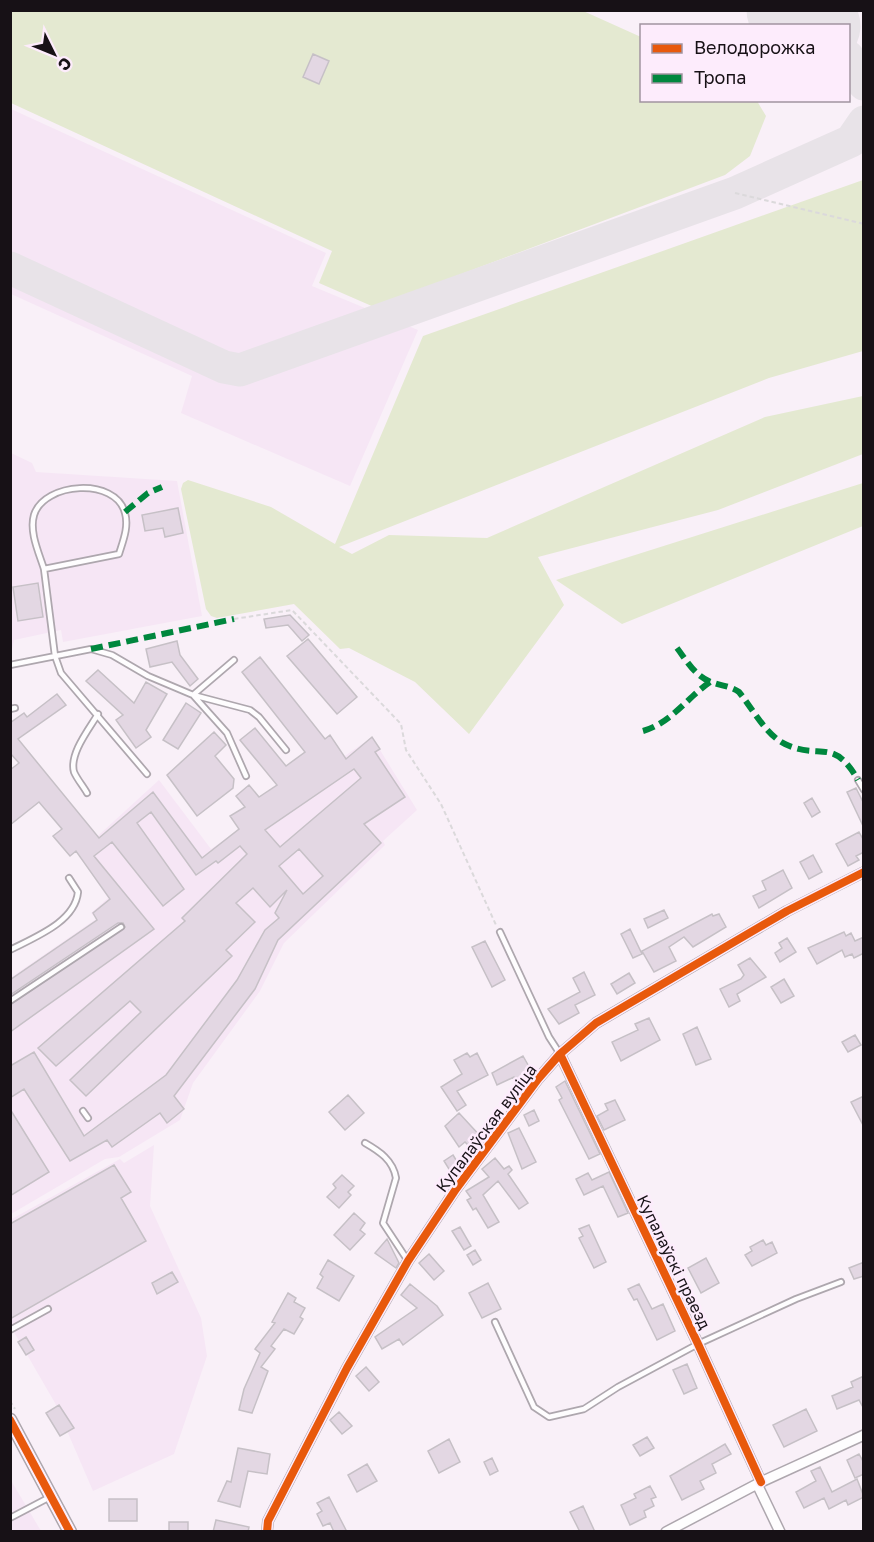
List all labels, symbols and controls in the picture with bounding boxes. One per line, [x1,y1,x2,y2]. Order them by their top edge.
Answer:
north arrow [24,24,84,84]
legend [640,24,850,102]
text: Велодорожка [694,36,815,58]
text: С [54,53,76,75]
text: Тропа [694,66,746,88]
street label: Купалаўская вуліца [431,1060,541,1196]
street label: Купалаўскі праезд [633,1192,715,1333]

